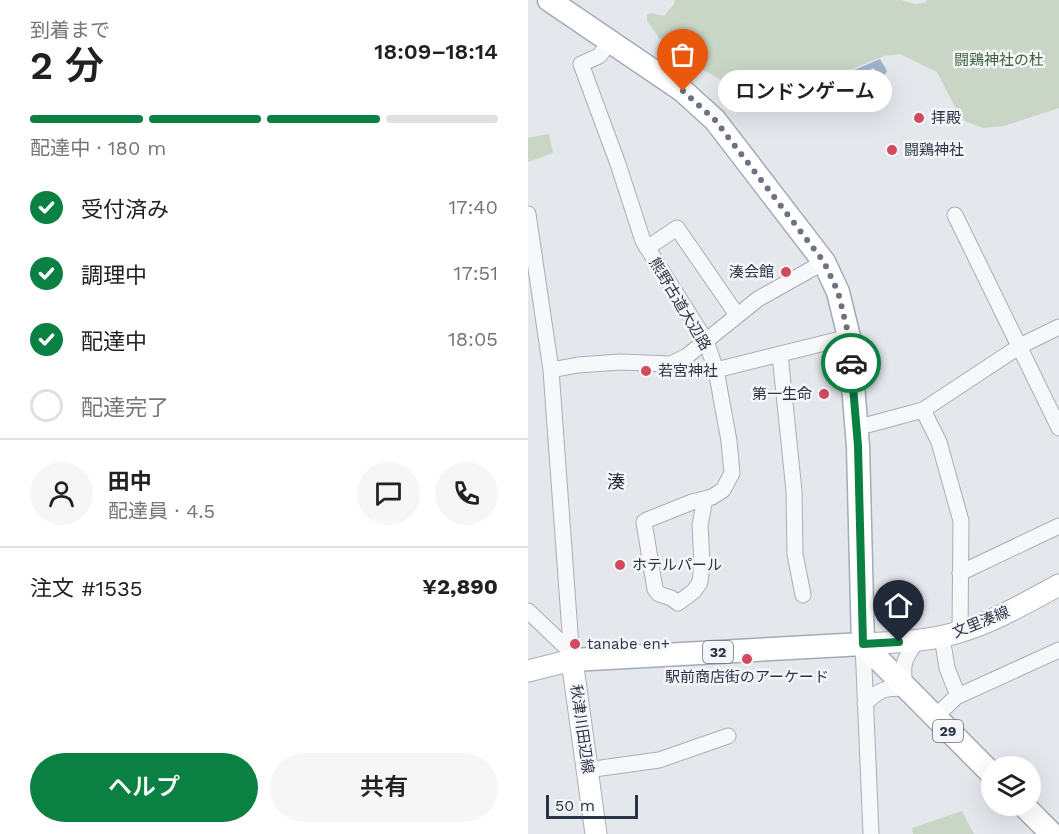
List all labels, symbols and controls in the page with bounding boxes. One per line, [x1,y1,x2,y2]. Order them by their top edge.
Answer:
text: 到着まで [30,18,110,42]
pin [657,29,708,91]
icon: bag [666,38,699,71]
text: 18:09–18:14 [374,39,498,64]
text: 2 分 [30,43,104,88]
park label: 闘鶏神社の杜 [954,51,1044,69]
callout: ロンドンゲーム [719,70,893,112]
text: ロンドンゲーム [735,79,875,103]
place label: 拝殿 [931,109,961,127]
marker: 拝殿 [912,111,926,125]
text: 配達中 · 180 m [30,136,166,160]
place label: 闘鶏神社 [904,141,964,159]
marker: 闘鶏神社 [885,143,899,157]
icon: check [30,191,63,224]
text: 17:40 [448,195,498,219]
text: 受付済み [81,197,169,222]
street label: 熊野古道大辺路 [645,254,715,354]
icon: check [30,257,63,290]
text: 17:51 [454,261,498,285]
text: 調理中 [81,263,147,288]
place label: 湊会館 [729,263,774,281]
marker: 湊会館 [779,265,793,279]
icon: check [30,323,63,356]
text: 18:05 [448,327,498,351]
text: 配達中 [81,329,147,354]
courier [821,333,881,393]
icon: car [835,347,868,380]
place label: 若宮神社 [658,362,718,380]
marker: 若宮神社 [639,364,653,378]
place label: 第一生命 [752,385,812,403]
marker: 第一生命 [817,387,831,401]
text: 配達完了 [81,395,169,420]
button: person [30,462,93,525]
button: chat [357,462,420,525]
button: phone [435,462,498,525]
text: 田中 [108,469,152,494]
district label: 湊 [607,471,625,492]
text: 配達員 · 4.5 [108,499,215,523]
place label: ホテルパール [632,556,722,574]
marker: ホテルパール [613,558,627,572]
text: ¥2,890 [422,574,498,599]
text: 注文 #1535 [30,576,143,601]
pin [873,580,924,642]
icon: home [882,589,915,622]
street label: 文里湊線 [950,602,1012,642]
place label: tanabe en+ [587,635,670,653]
marker: tanabe en+ [568,637,582,651]
road number: 32 [703,641,733,663]
marker: 駅前商店街のアーケード [740,652,754,666]
place label: 駅前商店街のアーケード [665,668,829,686]
street label: 秋津川田辺線 [567,683,597,775]
road number: 29 [933,720,963,742]
button: ヘルプ [30,753,258,822]
button: 共有 [270,753,498,822]
map controls [981,756,1041,816]
button: layers [981,756,1041,816]
scale bar [546,792,638,820]
text: 50 m [555,796,595,815]

